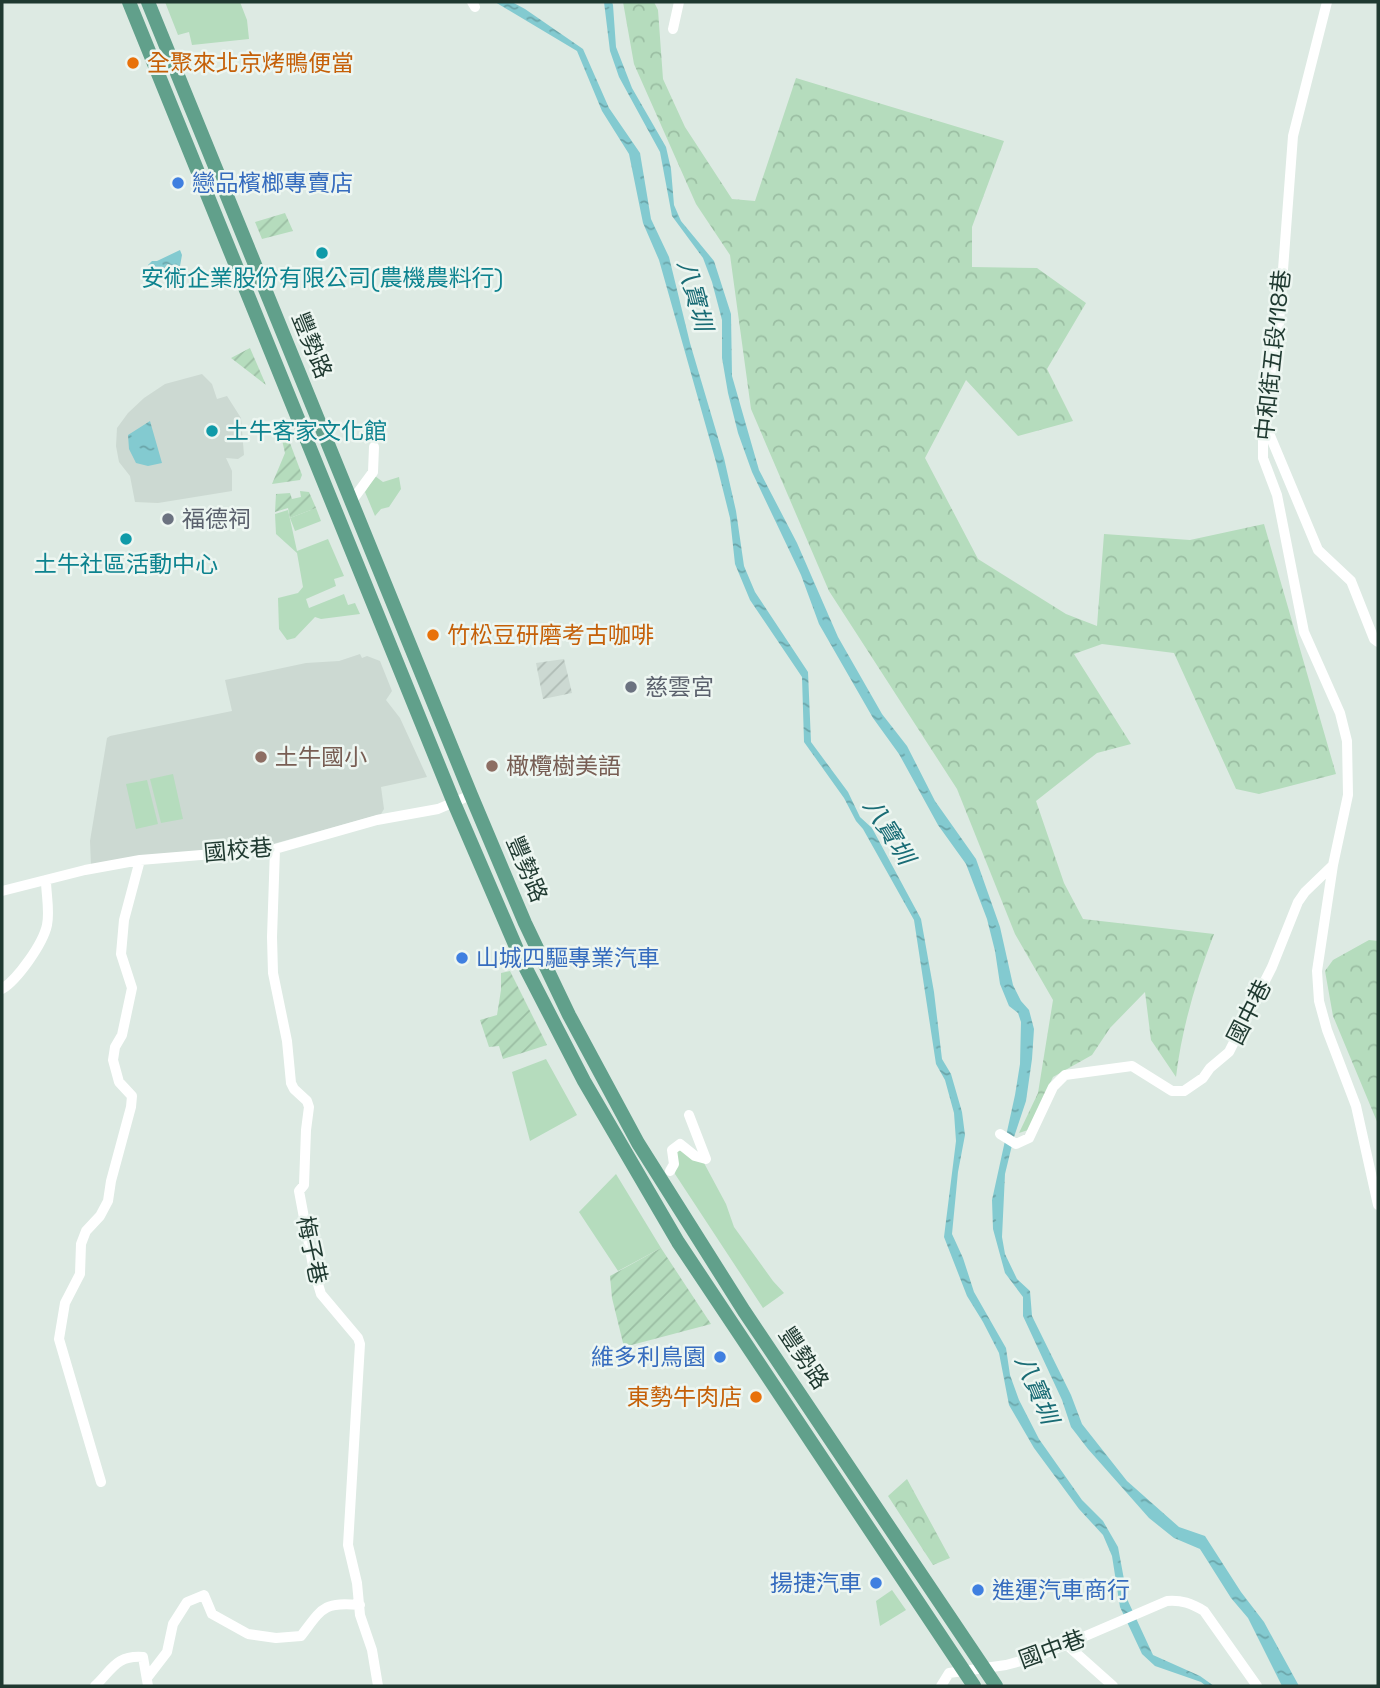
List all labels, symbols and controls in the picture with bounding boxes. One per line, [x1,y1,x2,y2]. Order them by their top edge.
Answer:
place label: 全聚來北京烤鴨便當 [147,48,354,78]
marker: 全聚來北京烤鴨便當 [125,55,141,71]
place label: 戀品檳榔專賣店 [192,168,353,198]
marker: 戀品檳榔專賣店 [170,175,186,191]
marker: 安術企業股份有限公司(農機農料行) [314,245,330,261]
water label: 八寶圳 [671,256,720,337]
place label: 安術企業股份有限公司(農機農料行) [141,263,503,293]
street label: 中和街五段118巷 [1249,268,1297,442]
street label: 豐勢路 [285,307,339,383]
place label: 土牛客家文化館 [226,416,387,446]
marker: 土牛客家文化館 [204,423,220,439]
place label: 福德祠 [182,504,251,534]
marker: 福德祠 [160,511,176,527]
marker: 土牛社區活動中心 [118,531,134,547]
place label: 土牛社區活動中心 [34,549,218,579]
place label: 竹松豆研磨考古咖啡 [447,620,654,650]
marker: 竹松豆研磨考古咖啡 [425,627,441,643]
place label: 慈雲宮 [645,672,714,702]
marker: 慈雲宮 [623,679,639,695]
place label: 土牛國小 [275,742,367,772]
marker: 土牛國小 [253,749,269,765]
place label: 橄欖樹美語 [506,751,621,781]
marker: 橄欖樹美語 [484,758,500,774]
water label: 八寶圳 [857,792,923,872]
street label: 豐勢路 [500,831,554,907]
street label: 國校巷 [202,832,274,868]
place label: 山城四驅專業汽車 [476,943,660,973]
marker: 山城四驅專業汽車 [454,950,470,966]
street label: 國中巷 [1220,974,1278,1050]
street label: 梅子巷 [290,1213,334,1287]
street label: 豐勢路 [772,1321,836,1395]
place label: 維多利鳥園 [591,1342,706,1372]
marker: 維多利鳥園 [712,1349,728,1365]
water label: 八寶圳 [1009,1350,1067,1431]
place label: 東勢牛肉店 [627,1382,742,1412]
marker: 東勢牛肉店 [748,1389,764,1405]
place label: 揚捷汽車 [770,1568,862,1598]
marker: 揚捷汽車 [868,1575,884,1591]
place label: 進運汽車商行 [992,1575,1130,1605]
marker: 進運汽車商行 [970,1582,986,1598]
street label: 國中巷 [1014,1623,1090,1675]

